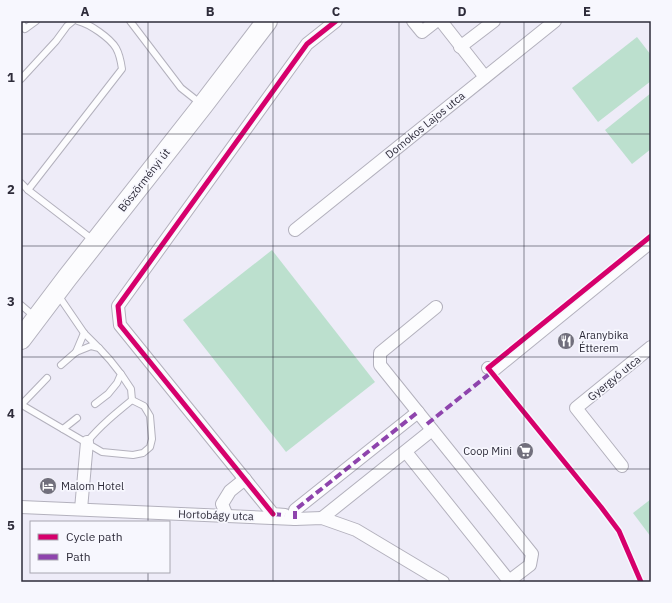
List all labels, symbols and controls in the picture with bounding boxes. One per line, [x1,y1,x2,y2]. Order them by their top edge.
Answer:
text: A [81,3,90,20]
text: B [206,3,215,20]
text: C [332,3,341,20]
text: D [457,3,467,20]
text: E [583,3,591,20]
text: 1 [7,69,15,86]
street label: Domokos Lajos utca [382,88,468,162]
street label: Böszörményi út [115,145,173,214]
text: 2 [7,181,15,198]
text: 3 [7,293,15,310]
place label: Aranybika Étterem [579,328,628,355]
restaurant icon: Aranybika Étterem [556,331,576,351]
street label: Gyergyó utca [585,352,644,404]
text: 4 [7,405,15,422]
supermarket icon: Coop Mini [515,441,535,461]
place label: Coop Mini [463,444,512,458]
hotel icon: Malom Hotel [38,476,58,496]
place label: Malom Hotel [61,479,124,493]
street label: Hortobágy utca [178,507,254,523]
text: 5 [7,517,15,534]
legend [30,521,170,573]
text: Cycle path [66,529,123,544]
text: Path [66,549,91,564]

